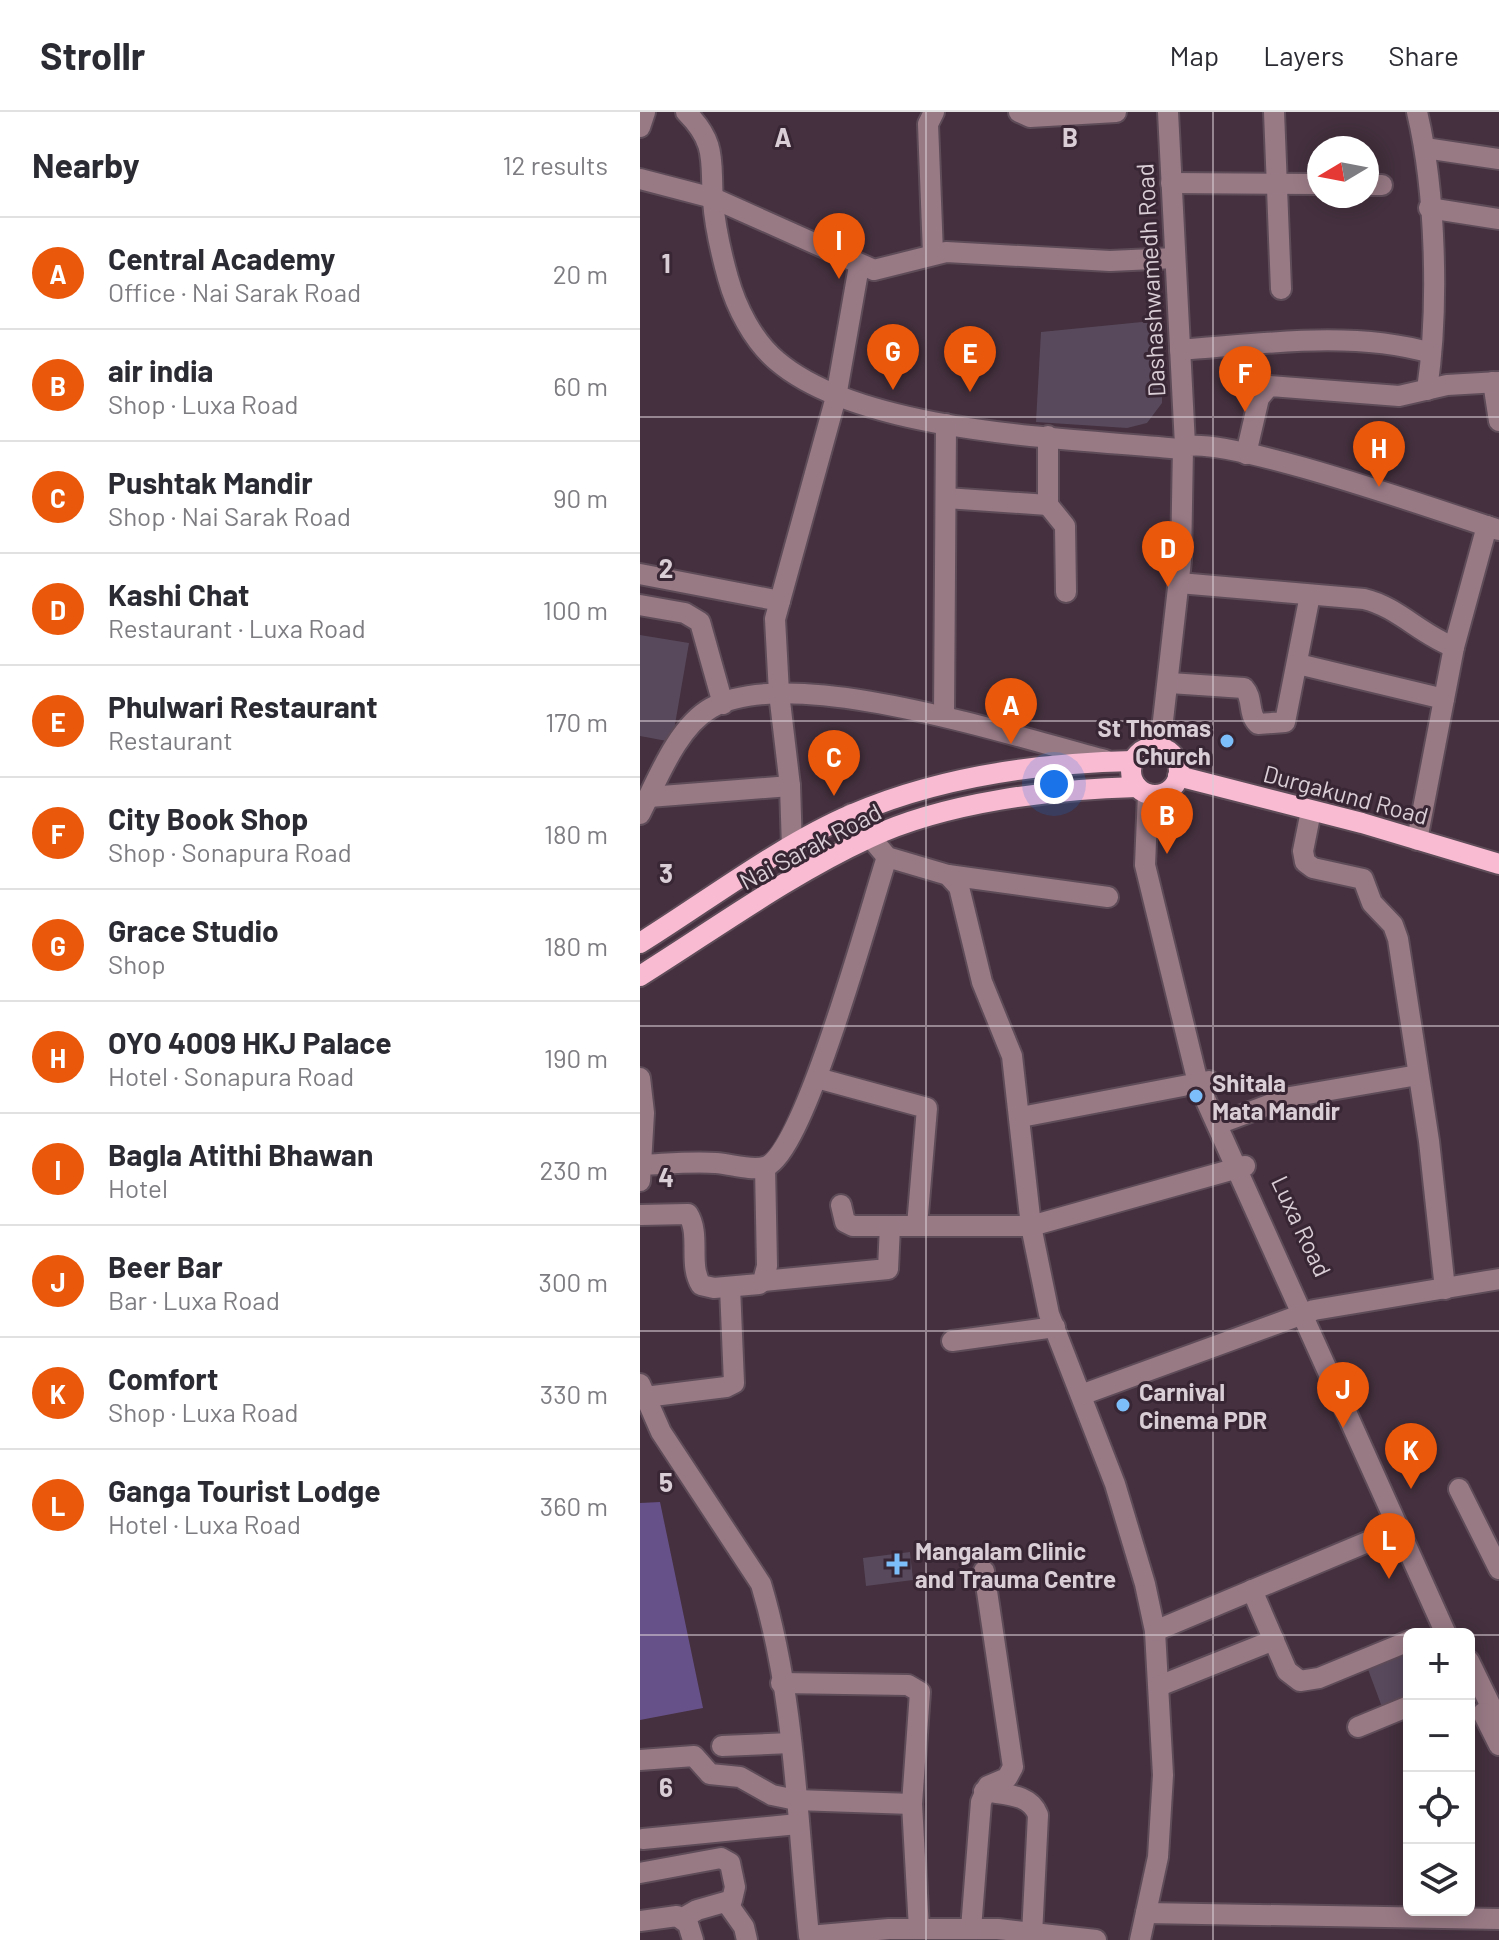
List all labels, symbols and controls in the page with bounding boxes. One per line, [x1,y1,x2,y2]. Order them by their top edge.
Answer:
text: Strollr [40,32,145,78]
text: Map [1169,38,1219,72]
text: Layers [1263,38,1344,72]
text: Share [1388,38,1459,72]
text: A [774,121,792,152]
text: B [1062,121,1078,152]
north arrow [1307,136,1379,208]
text: Nearby [32,144,140,185]
text: 12 results [502,149,608,180]
street label: Dashashwamedh Road [1129,163,1171,397]
pin: I [813,213,865,279]
text: Central Academy [108,240,335,276]
text: 1 [661,247,671,278]
text: A [49,258,67,289]
text: 20 m [553,258,608,289]
text: Office · Nai Sarak Road [108,276,361,307]
pin: G [867,324,919,390]
pin: E [944,326,996,392]
pin: F [1219,346,1271,412]
text: air india [108,352,213,388]
text: B [50,370,66,401]
text: 60 m [553,370,608,401]
text: Shop · Luxa Road [108,388,298,419]
pin: H [1353,421,1405,487]
text: Pushtak Mandir [108,464,313,500]
text: C [50,482,66,513]
text: 90 m [553,482,608,513]
text: Shop · Nai Sarak Road [108,500,351,531]
pin: D [1142,521,1194,587]
text: 2 [659,552,673,583]
text: Kashi Chat [108,576,249,612]
text: D [50,594,66,625]
text: 100 m [543,594,608,625]
text: Restaurant · Luxa Road [108,612,366,643]
pin: A [985,678,1037,744]
text: Phulwari Restaurant [108,688,378,724]
text: E [50,706,66,737]
text: 170 m [545,706,608,737]
place label: St Thomas Church [1098,713,1211,770]
text: Restaurant [108,724,233,755]
pin: C [808,730,860,796]
marker: St Thomas Church [1218,732,1236,750]
street label: Durgakund Road [1260,758,1432,830]
your location [1034,764,1074,804]
pin: B [1141,788,1193,854]
street label: Nai Sarak Road [734,796,886,896]
text: City Book Shop [108,800,308,836]
text: F [51,818,65,849]
text: 180 m [544,818,608,849]
text: Shop · Sonapura Road [108,836,352,867]
text: 3 [659,857,673,888]
text: Grace Studio [108,912,279,948]
text: G [50,930,66,961]
text: 180 m [544,930,608,961]
text: Shop [108,948,166,979]
text: OYO 4009 HKJ Palace [108,1024,392,1060]
text: H [50,1042,66,1073]
text: 190 m [544,1042,608,1073]
text: Hotel · Sonapura Road [108,1060,354,1091]
place label: Shitala Mata Mandir [1212,1068,1340,1125]
marker: Shitala Mata Mandir [1187,1087,1205,1105]
text: Bagla Atithi Bhawan [108,1136,373,1172]
text: I [55,1154,61,1185]
text: 230 m [539,1154,608,1185]
text: 4 [658,1161,674,1192]
street label: Luxa Road [1266,1171,1338,1281]
text: Hotel [108,1172,168,1203]
text: Beer Bar [108,1248,223,1284]
text: J [50,1266,66,1297]
text: 300 m [539,1266,608,1297]
text: Bar · Luxa Road [108,1284,280,1315]
text: Comfort [108,1360,218,1396]
pin: J [1317,1362,1369,1428]
place label: Carnival Cinema PDR [1139,1377,1267,1434]
text: K [50,1378,66,1409]
text: 330 m [540,1378,608,1409]
text: Shop · Luxa Road [108,1396,298,1427]
marker: Carnival Cinema PDR [1114,1396,1132,1414]
pin: K [1385,1423,1437,1489]
text: 5 [659,1466,673,1497]
text: Ganga Tourist Lodge [108,1472,381,1508]
text: L [51,1490,65,1521]
text: 360 m [540,1490,608,1521]
text: Hotel · Luxa Road [108,1508,301,1539]
pin: L [1363,1513,1415,1579]
place label: Mangalam Clinic and Trauma Centre [915,1536,1116,1593]
marker: Mangalam Clinic and Trauma Centre [886,1553,908,1575]
map controls [1403,1628,1475,1916]
button: + [1403,1628,1475,1700]
button: − [1403,1700,1475,1772]
text: 6 [659,1771,673,1802]
button: locate [1403,1772,1475,1844]
button: layers [1403,1844,1475,1916]

